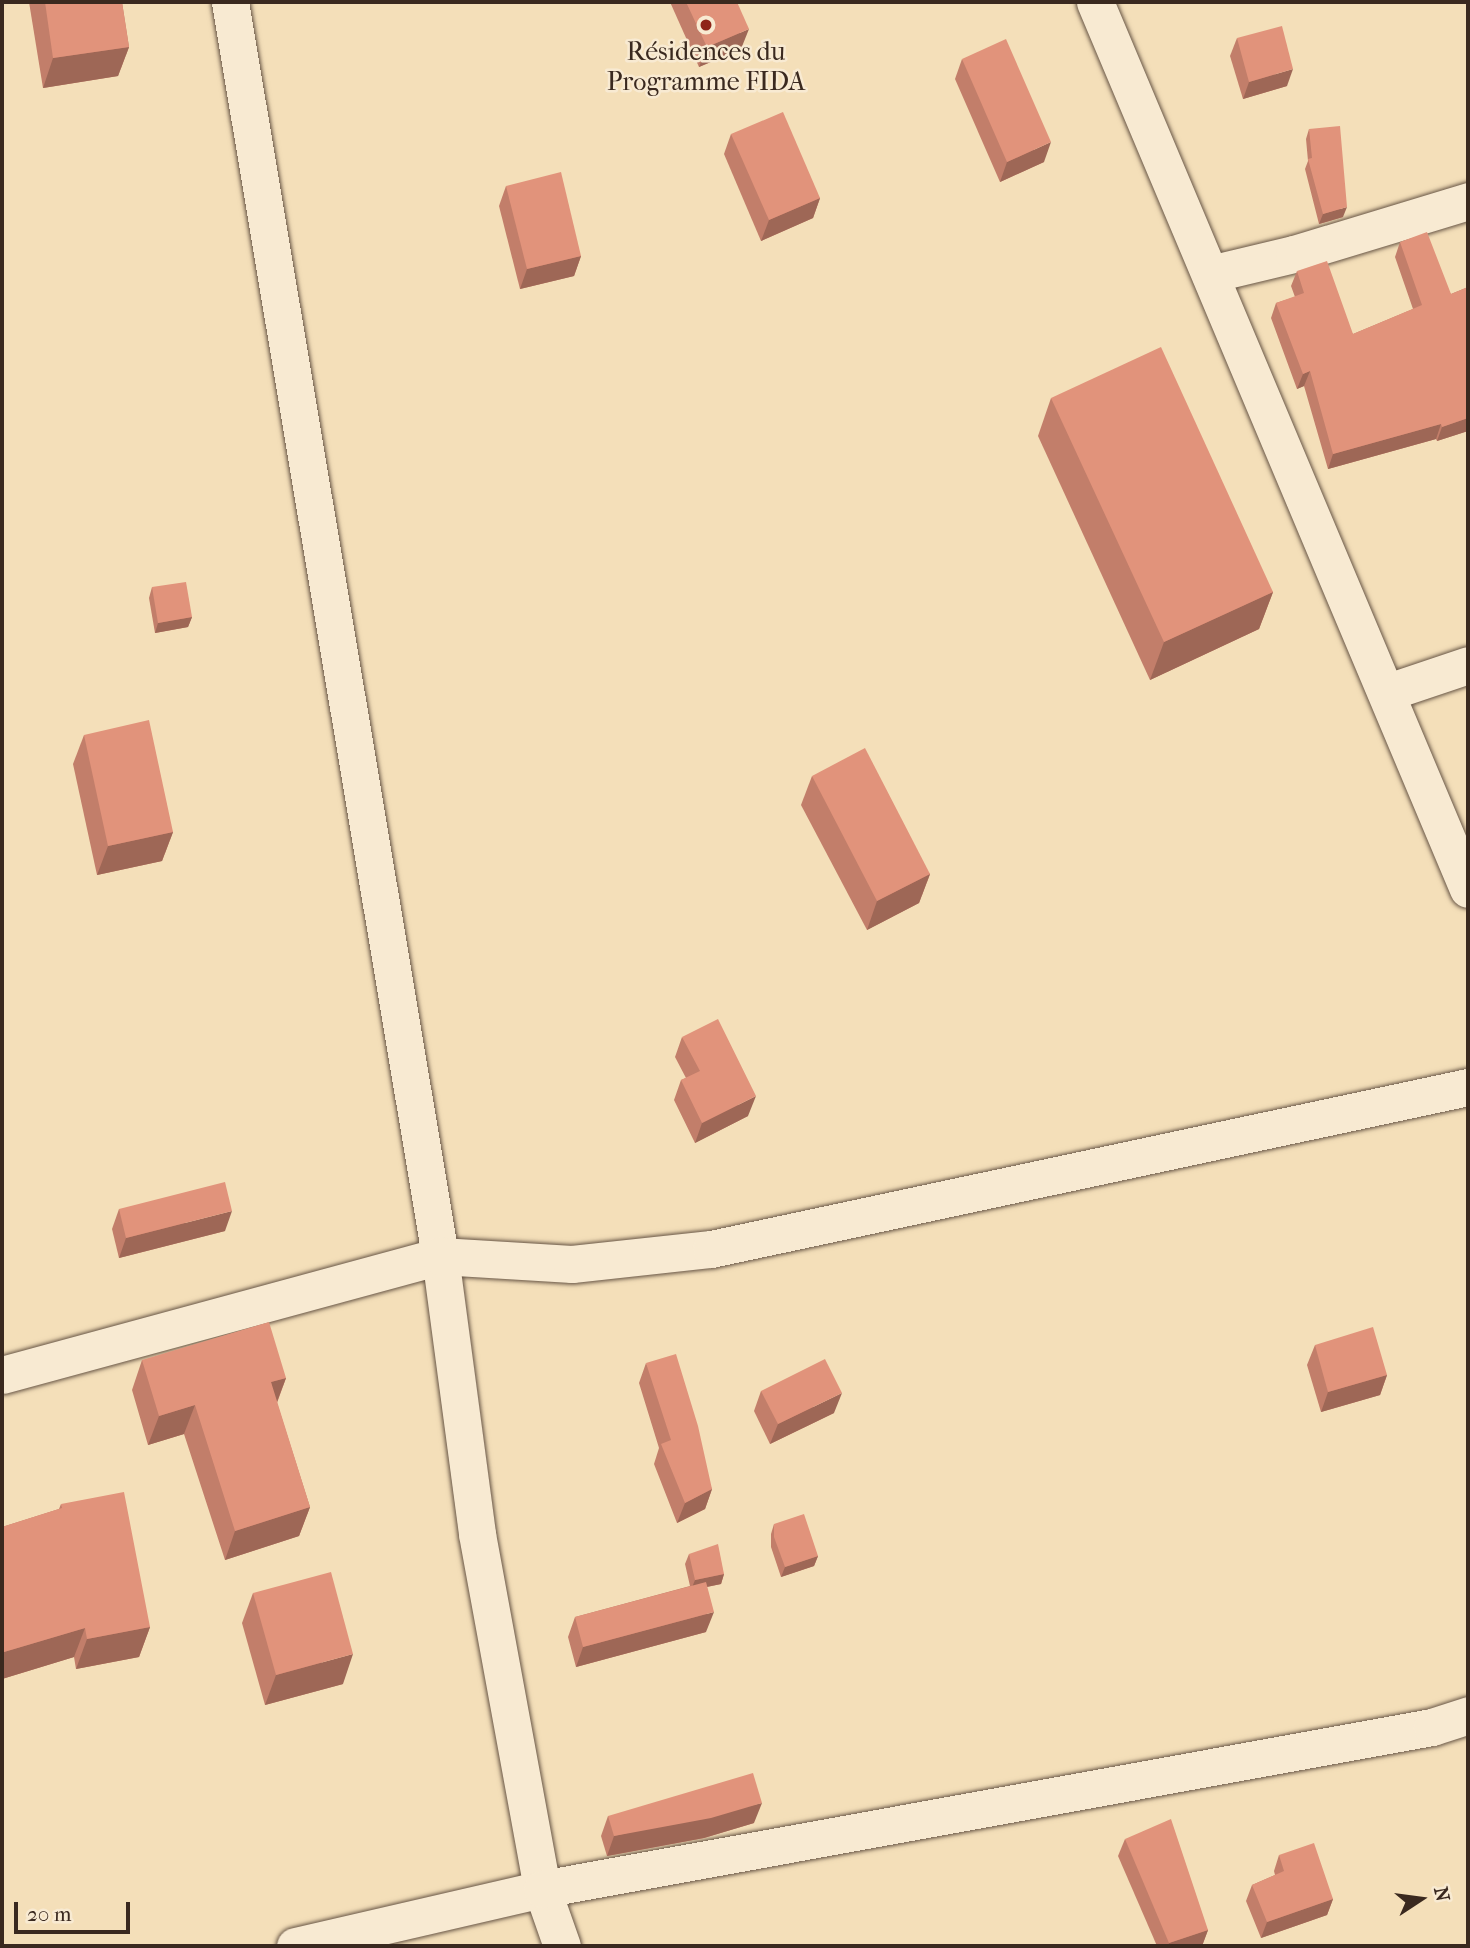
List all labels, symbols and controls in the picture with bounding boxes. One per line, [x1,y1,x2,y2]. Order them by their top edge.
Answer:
marker: Résidences du Programme FIDA [698,17,714,33]
place label: Résidences du Programme FIDA [607,36,805,98]
north arrow [1386,1864,1456,1934]
text: N [1429,1885,1454,1904]
scale bar [18,1888,133,1932]
text: 20 m [27,1902,71,1926]

